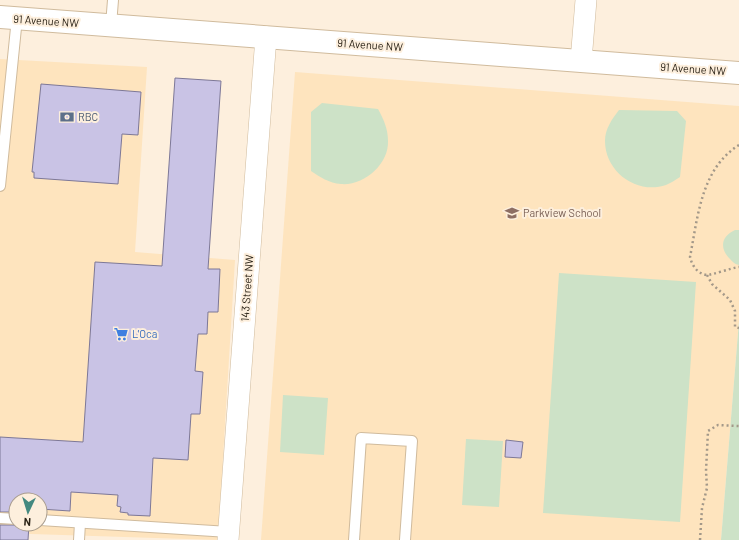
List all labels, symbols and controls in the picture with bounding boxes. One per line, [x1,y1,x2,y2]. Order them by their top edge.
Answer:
street label: 91 Avenue NW [13,12,80,29]
street label: 91 Avenue NW [337,36,404,53]
street label: 91 Avenue NW [660,60,727,77]
bank icon: RBC [59,109,75,125]
place label: RBC [78,110,98,123]
school or university icon: Parkview School [504,205,520,221]
place label: Parkview School [523,206,601,219]
street label: 143 Street NW [238,254,255,322]
supermarket icon: L'Oca [113,326,129,342]
place label: L'Oca [132,327,157,340]
north arrow [8,492,48,532]
text: N [23,516,31,529]

